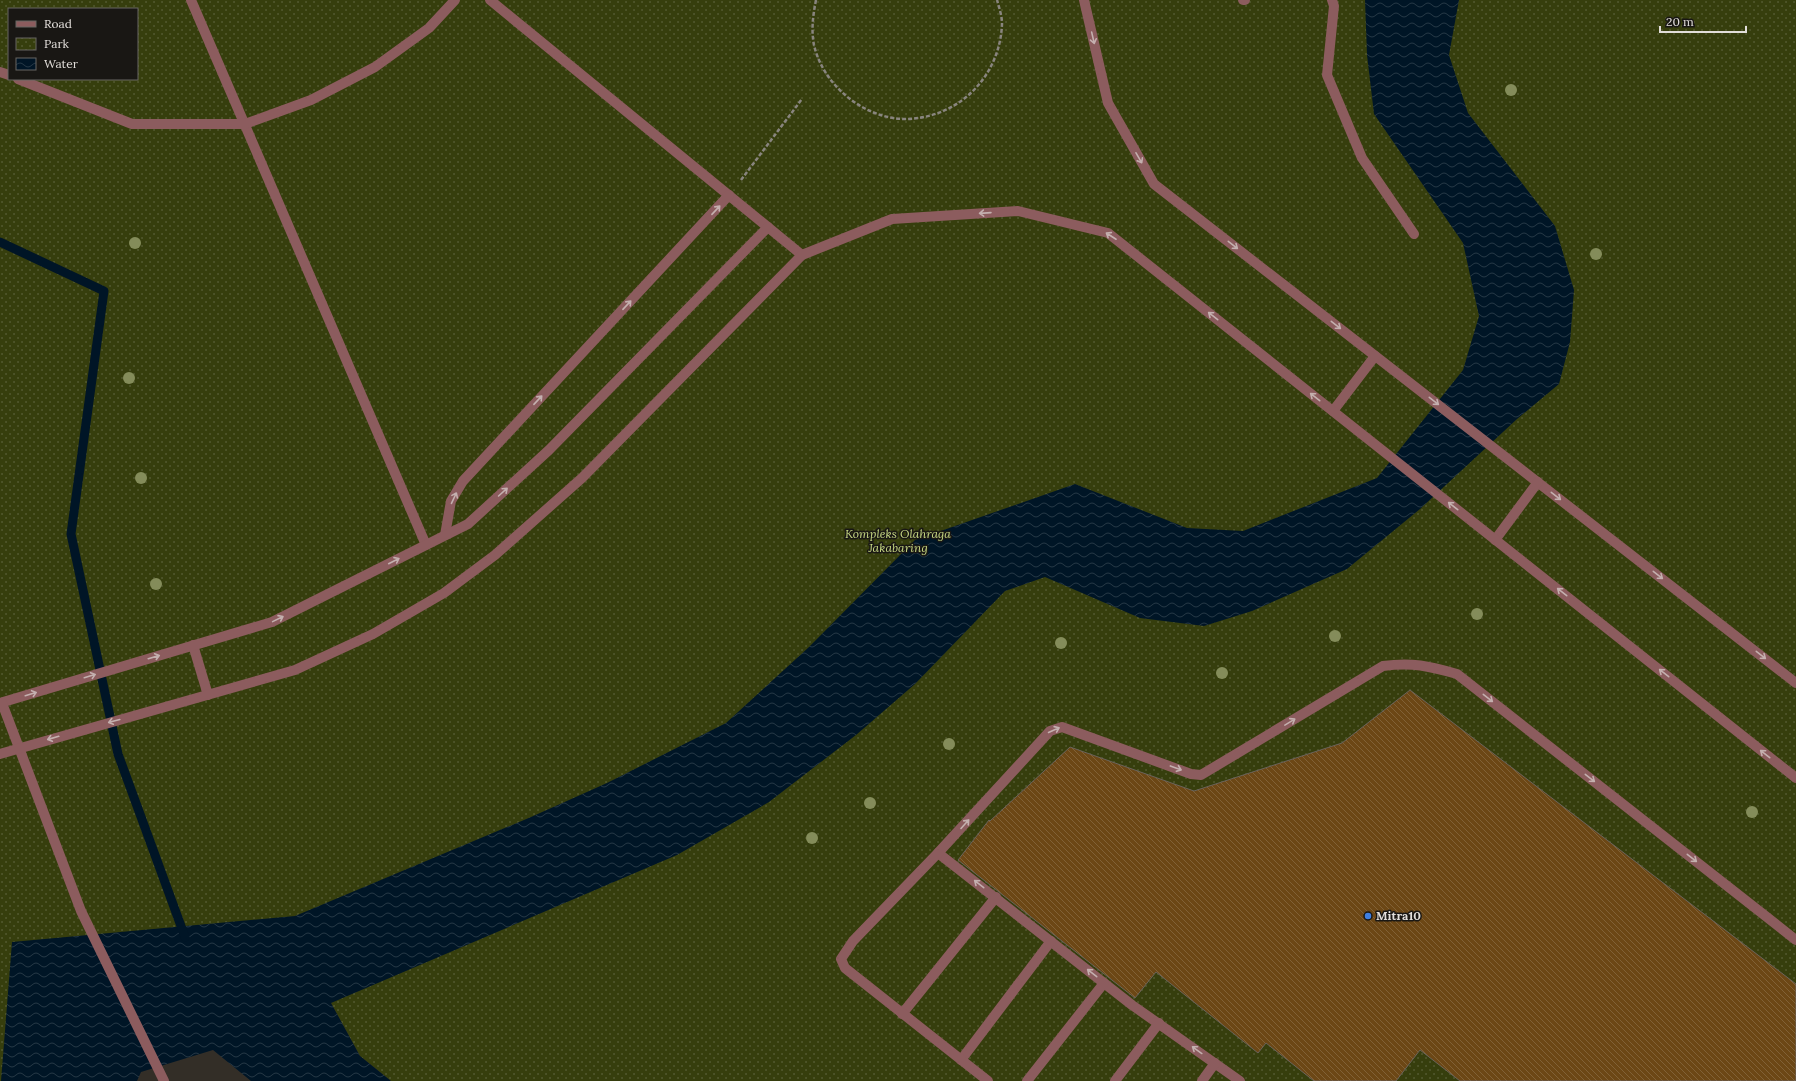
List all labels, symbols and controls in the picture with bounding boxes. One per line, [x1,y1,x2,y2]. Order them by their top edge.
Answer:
legend [8,8,138,80]
scale bar [1660,8,1746,34]
text: 20 m [1666,14,1694,29]
text: Road [44,16,72,31]
one-way arrow [1089,31,1097,44]
text: Park [44,36,70,51]
text: Water [44,56,79,71]
one-way arrow [1136,152,1144,164]
one-way arrow [711,205,721,215]
one-way arrow [979,209,992,216]
one-way arrow [1106,232,1117,240]
one-way arrow [1228,241,1239,250]
one-way arrow [622,300,632,310]
one-way arrow [1208,312,1219,320]
one-way arrow [1330,321,1341,329]
one-way arrow [1309,392,1320,401]
one-way arrow [534,395,543,405]
one-way arrow [1429,397,1440,405]
one-way arrow [498,488,508,497]
one-way arrow [1550,491,1561,500]
one-way arrow [451,492,458,504]
one-way arrow [1447,502,1458,511]
park label: Kompleks Olahraga Jakabaring [845,526,951,555]
one-way arrow [388,557,400,564]
one-way arrow [1653,571,1664,580]
one-way arrow [1556,588,1567,597]
one-way arrow [272,615,284,622]
one-way arrow [1755,651,1766,660]
one-way arrow [147,652,160,660]
one-way arrow [1658,669,1669,677]
one-way arrow [83,672,96,679]
one-way arrow [25,690,38,697]
one-way arrow [1482,693,1493,702]
one-way arrow [108,718,121,725]
one-way arrow [1284,718,1295,726]
one-way arrow [1048,726,1060,733]
one-way arrow [47,735,60,742]
one-way arrow [1760,750,1771,758]
one-way arrow [1169,765,1182,772]
one-way arrow [1585,774,1596,782]
one-way arrow [960,819,969,829]
one-way arrow [1687,854,1698,863]
one-way arrow [973,880,984,889]
place label: Mitra10 [1376,908,1421,923]
marker: Mitra10 [1363,911,1373,921]
one-way arrow [1087,969,1098,978]
one-way arrow [1192,1046,1203,1054]

